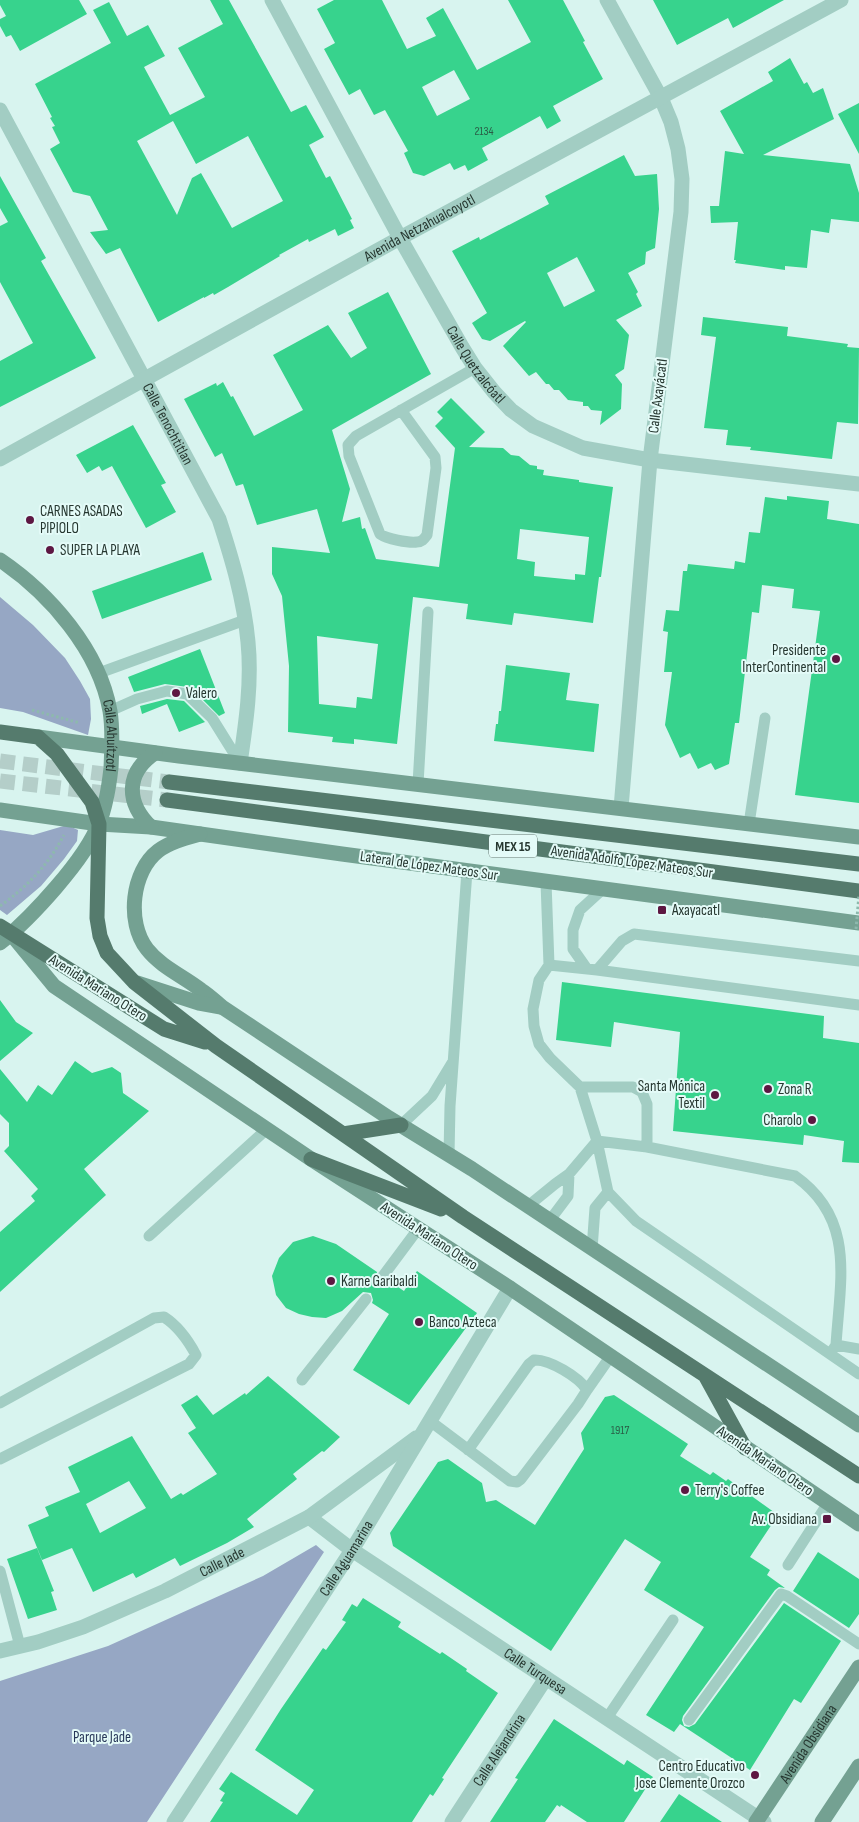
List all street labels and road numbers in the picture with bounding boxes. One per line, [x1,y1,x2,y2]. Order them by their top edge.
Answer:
street label: Avenida Netzahualcoyotl [360,190,478,266]
street label: Calle Quetzalcóatl [442,322,509,407]
street label: Calle Axayácatl [644,358,672,434]
street label: Calle Tenochtitlan [138,380,198,468]
street label: Calle Ahuítzotl [98,697,122,773]
road number: MEX 15 [489,834,537,858]
street label: Avenida Adolfo López Mateos Sur [549,841,715,883]
street label: Lateral de López Mateos Sur [359,847,500,885]
street label: Avenida Mariano Otero [44,950,151,1026]
street label: Avenida Mariano Otero [376,1197,481,1275]
street label: Avenida Mariano Otero [712,1421,817,1500]
street label: Calle Aguamarina [315,1517,377,1600]
street label: Calle Jade [196,1542,248,1581]
street label: Calle Turquesa [500,1643,571,1699]
street label: Avenida Obsidiana [775,1701,841,1787]
street label: Calle Alejandrina [468,1710,530,1790]

